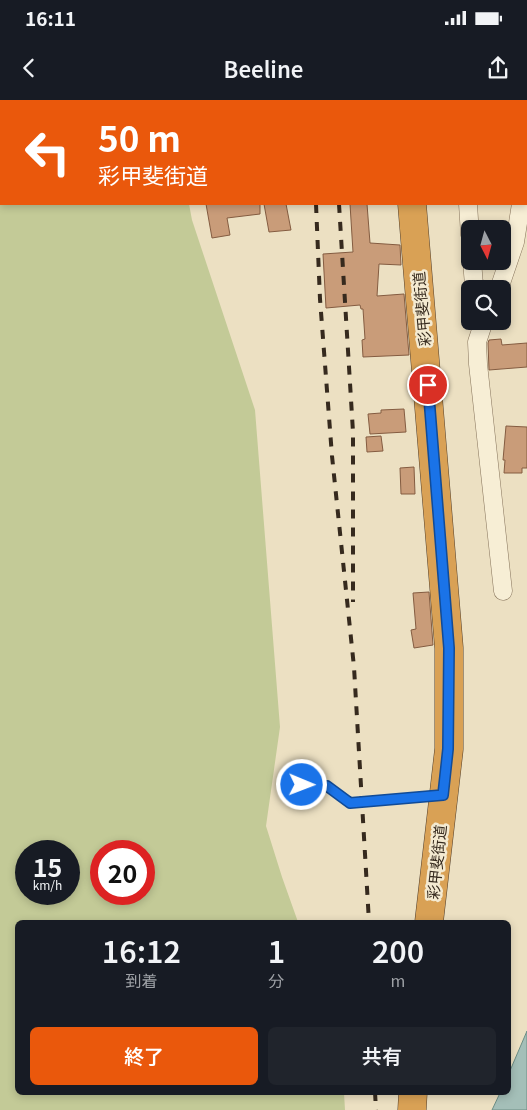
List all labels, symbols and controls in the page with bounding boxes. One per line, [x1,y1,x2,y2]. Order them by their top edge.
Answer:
text: 16:11 [25,4,76,31]
text: Beeline [224,52,303,84]
icon: back [15,54,43,82]
icon: share [484,54,512,82]
text: 50 m [98,111,181,162]
icon: left [15,120,80,185]
text: 彩甲斐街道 [98,158,208,190]
north arrow [461,220,511,270]
map controls [461,220,511,330]
street label: 彩甲斐街道 [407,271,435,347]
button: search [461,280,511,330]
pin [407,364,449,406]
icon: arrive [414,371,442,399]
position arrow [275,758,327,810]
street label: 彩甲斐街道 [422,824,450,900]
speed limit sign: 20 [90,840,155,905]
text: 15 [33,848,62,884]
text: km/h [33,876,62,893]
text: 16:12 [102,928,181,972]
text: 1 [268,928,285,972]
text: 200 [372,928,424,972]
text: 到着 [125,968,157,992]
text: 分 [268,968,284,992]
text: m [391,968,405,992]
button: 終了 [30,1027,258,1085]
button: 共有 [268,1027,496,1085]

